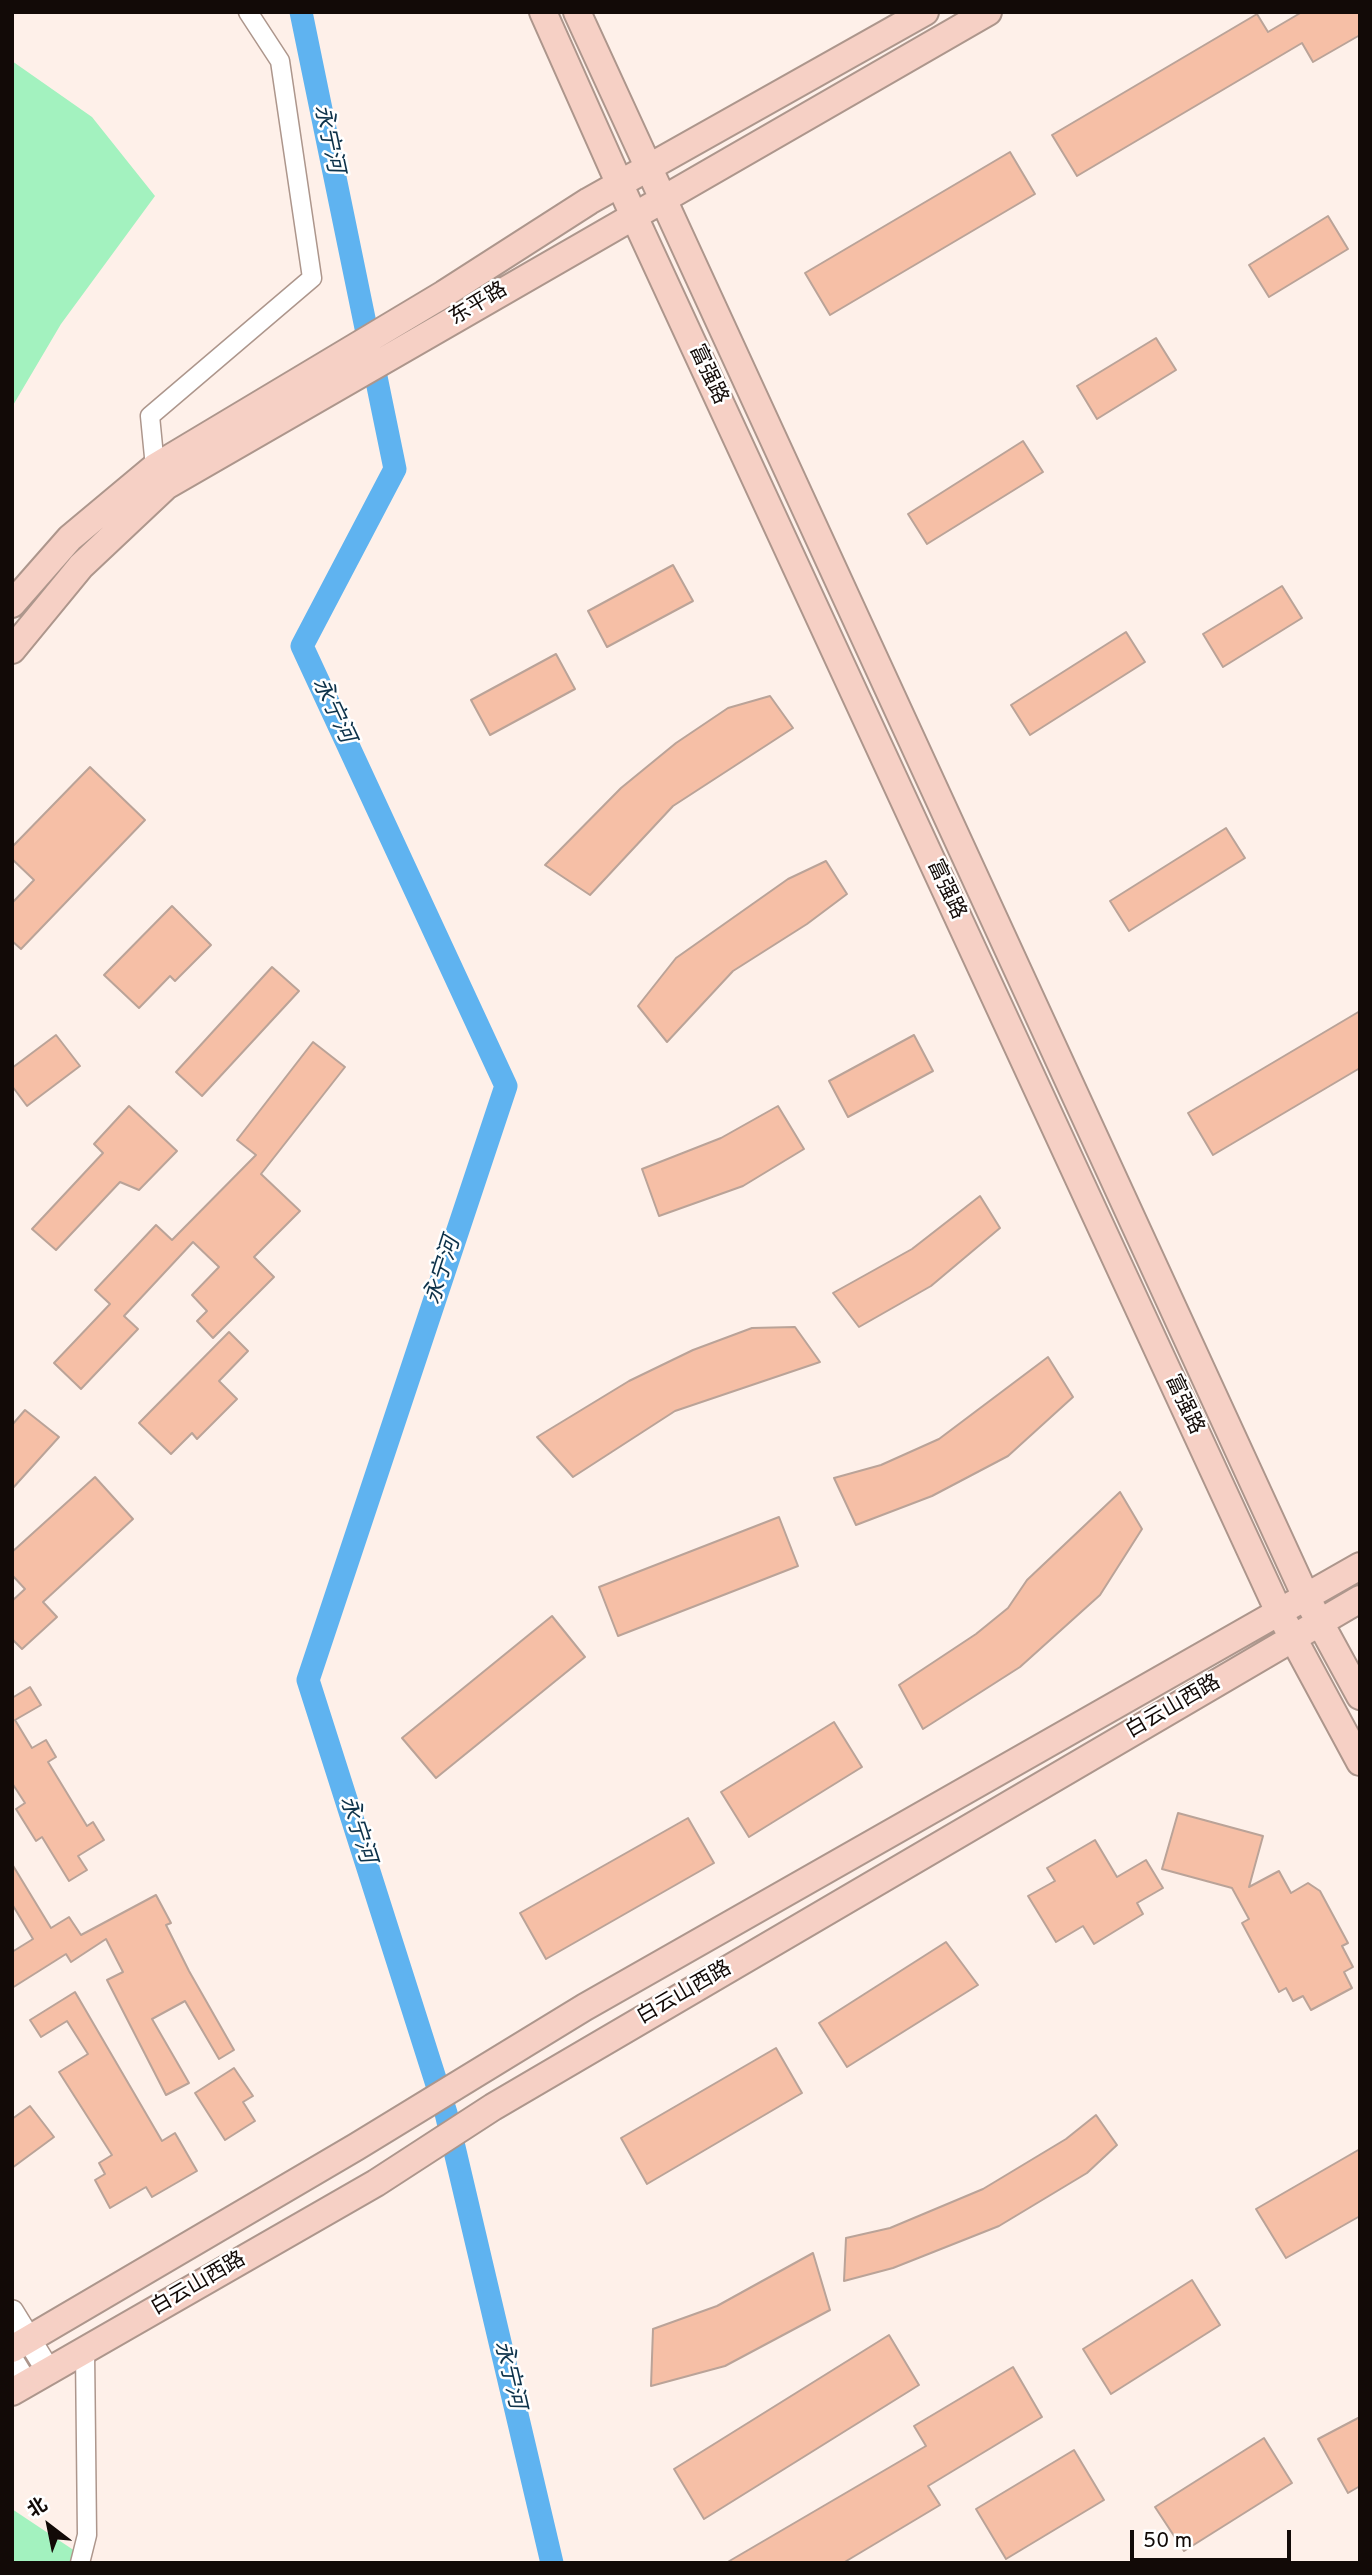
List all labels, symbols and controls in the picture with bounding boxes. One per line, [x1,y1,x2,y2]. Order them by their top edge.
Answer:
water label: 永宁河 [306,102,348,176]
street label: 东平路 [446,278,512,332]
street label: 富强路 [682,341,732,409]
water label: 永宁河 [305,674,359,748]
street label: 富强路 [920,856,970,924]
water label: 永宁河 [420,1234,468,1308]
street label: 富强路 [1158,1371,1208,1439]
street label: 白云山西路 [1122,1671,1226,1745]
water label: 永宁河 [332,1793,380,1867]
street label: 白云山西路 [633,1957,737,2031]
street label: 白云山西路 [147,2248,251,2322]
water label: 永宁河 [487,2338,529,2412]
north arrow [14,2491,84,2561]
text: 北 [23,2493,52,2523]
scale bar [1134,2516,1295,2560]
text: 50 m [1143,2528,1192,2555]

